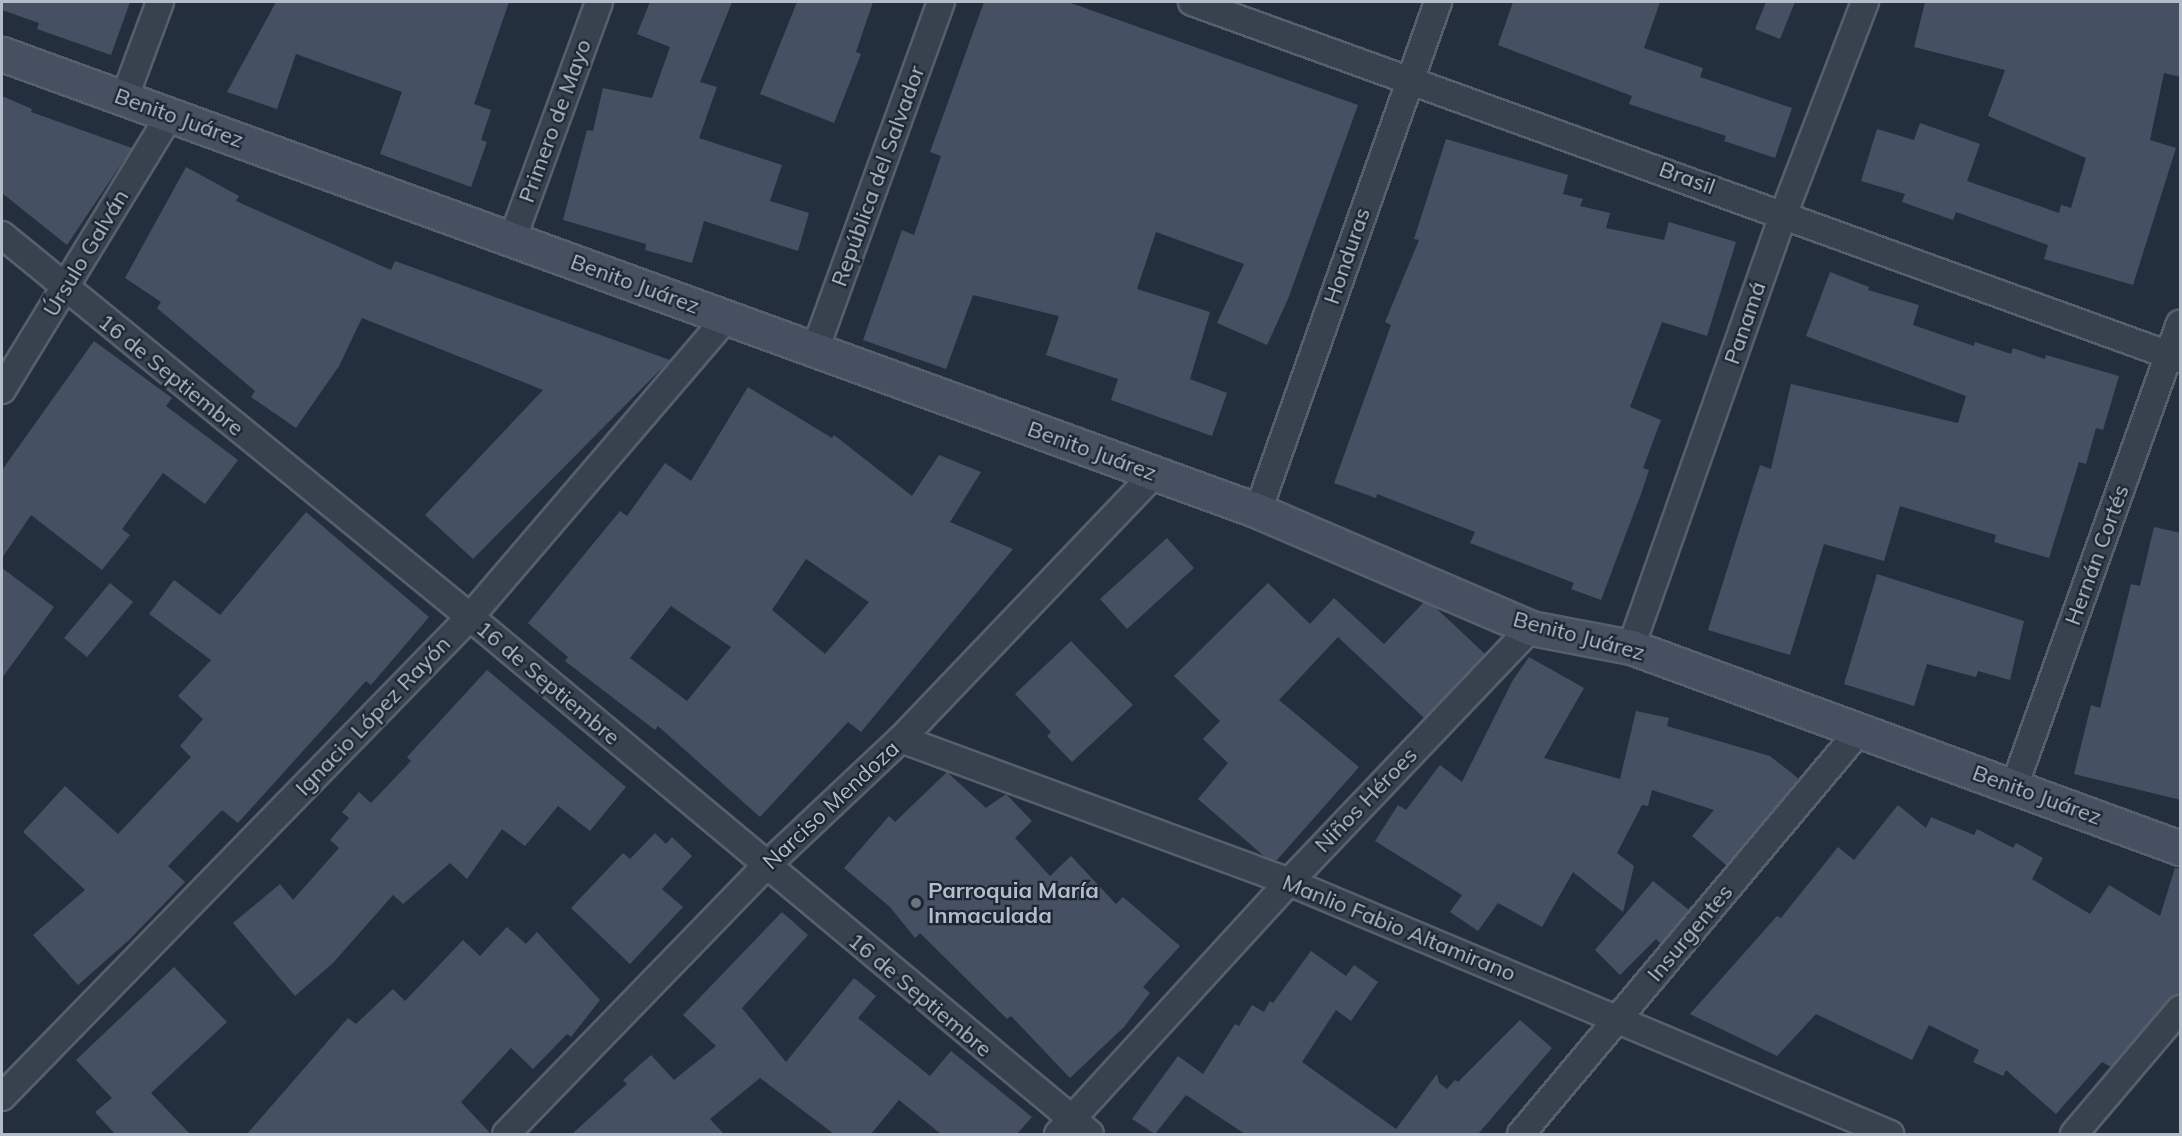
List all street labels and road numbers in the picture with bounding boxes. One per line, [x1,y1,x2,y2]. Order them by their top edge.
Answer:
street label: Primero de Mayo [513,36,597,206]
street label: República del Salvador [826,62,930,290]
street label: Benito Juárez [111,82,247,154]
street label: Brasil [1656,156,1718,200]
street label: Úrsulo Galván [38,185,134,321]
street label: Honduras [1318,204,1376,308]
street label: Benito Juárez [567,248,703,320]
street label: Panamá [1719,278,1771,368]
street label: 16 de Septiembre [93,308,249,442]
street label: Benito Juárez [1024,415,1160,487]
street label: Hernán Cortés [2059,481,2135,629]
street label: Benito Juárez [1510,606,1648,666]
street label: 16 de Septiembre [471,615,625,751]
street label: Ignacio López Rayón [290,631,456,801]
street label: Narciso Mendoza [757,735,905,875]
street label: Niños Héroes [1309,742,1423,858]
street label: Benito Juárez [1969,759,2105,831]
street label: Manlio Fabio Altamirano [1279,869,1519,987]
street label: Insurgentes [1642,879,1738,987]
street label: 16 de Septiembre [843,927,997,1063]

